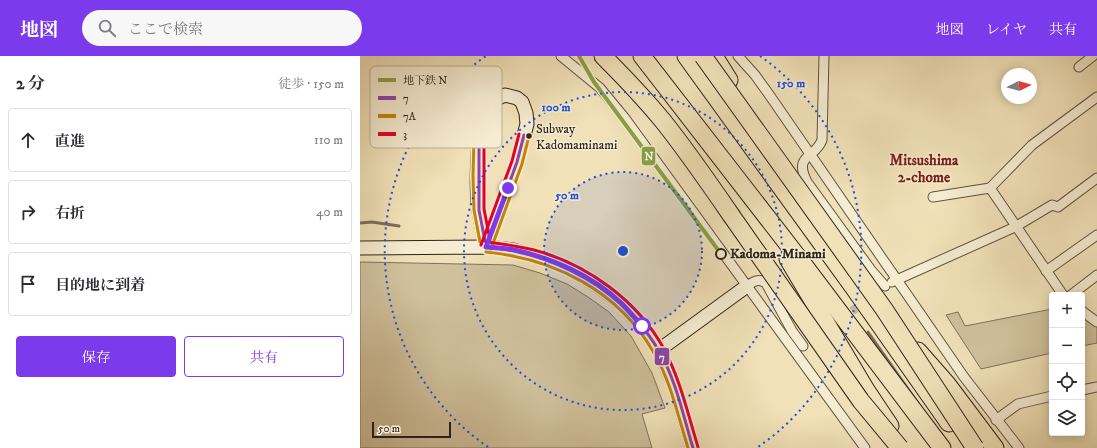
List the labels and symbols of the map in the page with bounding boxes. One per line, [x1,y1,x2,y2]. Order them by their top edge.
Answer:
legend [370,66,502,148]
north arrow [1001,68,1037,104]
text: 地下鉄 N [403,74,447,88]
text: 150 m [777,76,805,91]
text: 7 [403,92,409,106]
text: 100 m [542,100,570,115]
text: 7A [403,110,417,124]
place label: Subway Kadomaminami [536,121,617,153]
text: 3 [403,128,407,142]
marker: Subway Kadomaminami [524,131,534,141]
line badge: N [641,146,656,166]
text: N [644,150,654,164]
district label: Mitsushima 2-chome [890,151,959,187]
route end [499,179,517,197]
text: 50 m [554,188,579,203]
centre of rings [616,244,630,258]
place label: Kadoma-Minami [730,245,826,263]
marker: Kadoma-Minami [715,248,727,260]
route start [633,317,651,335]
line badge: 7 [654,347,670,366]
text: 7 [659,351,665,365]
scale bar [372,420,451,439]

